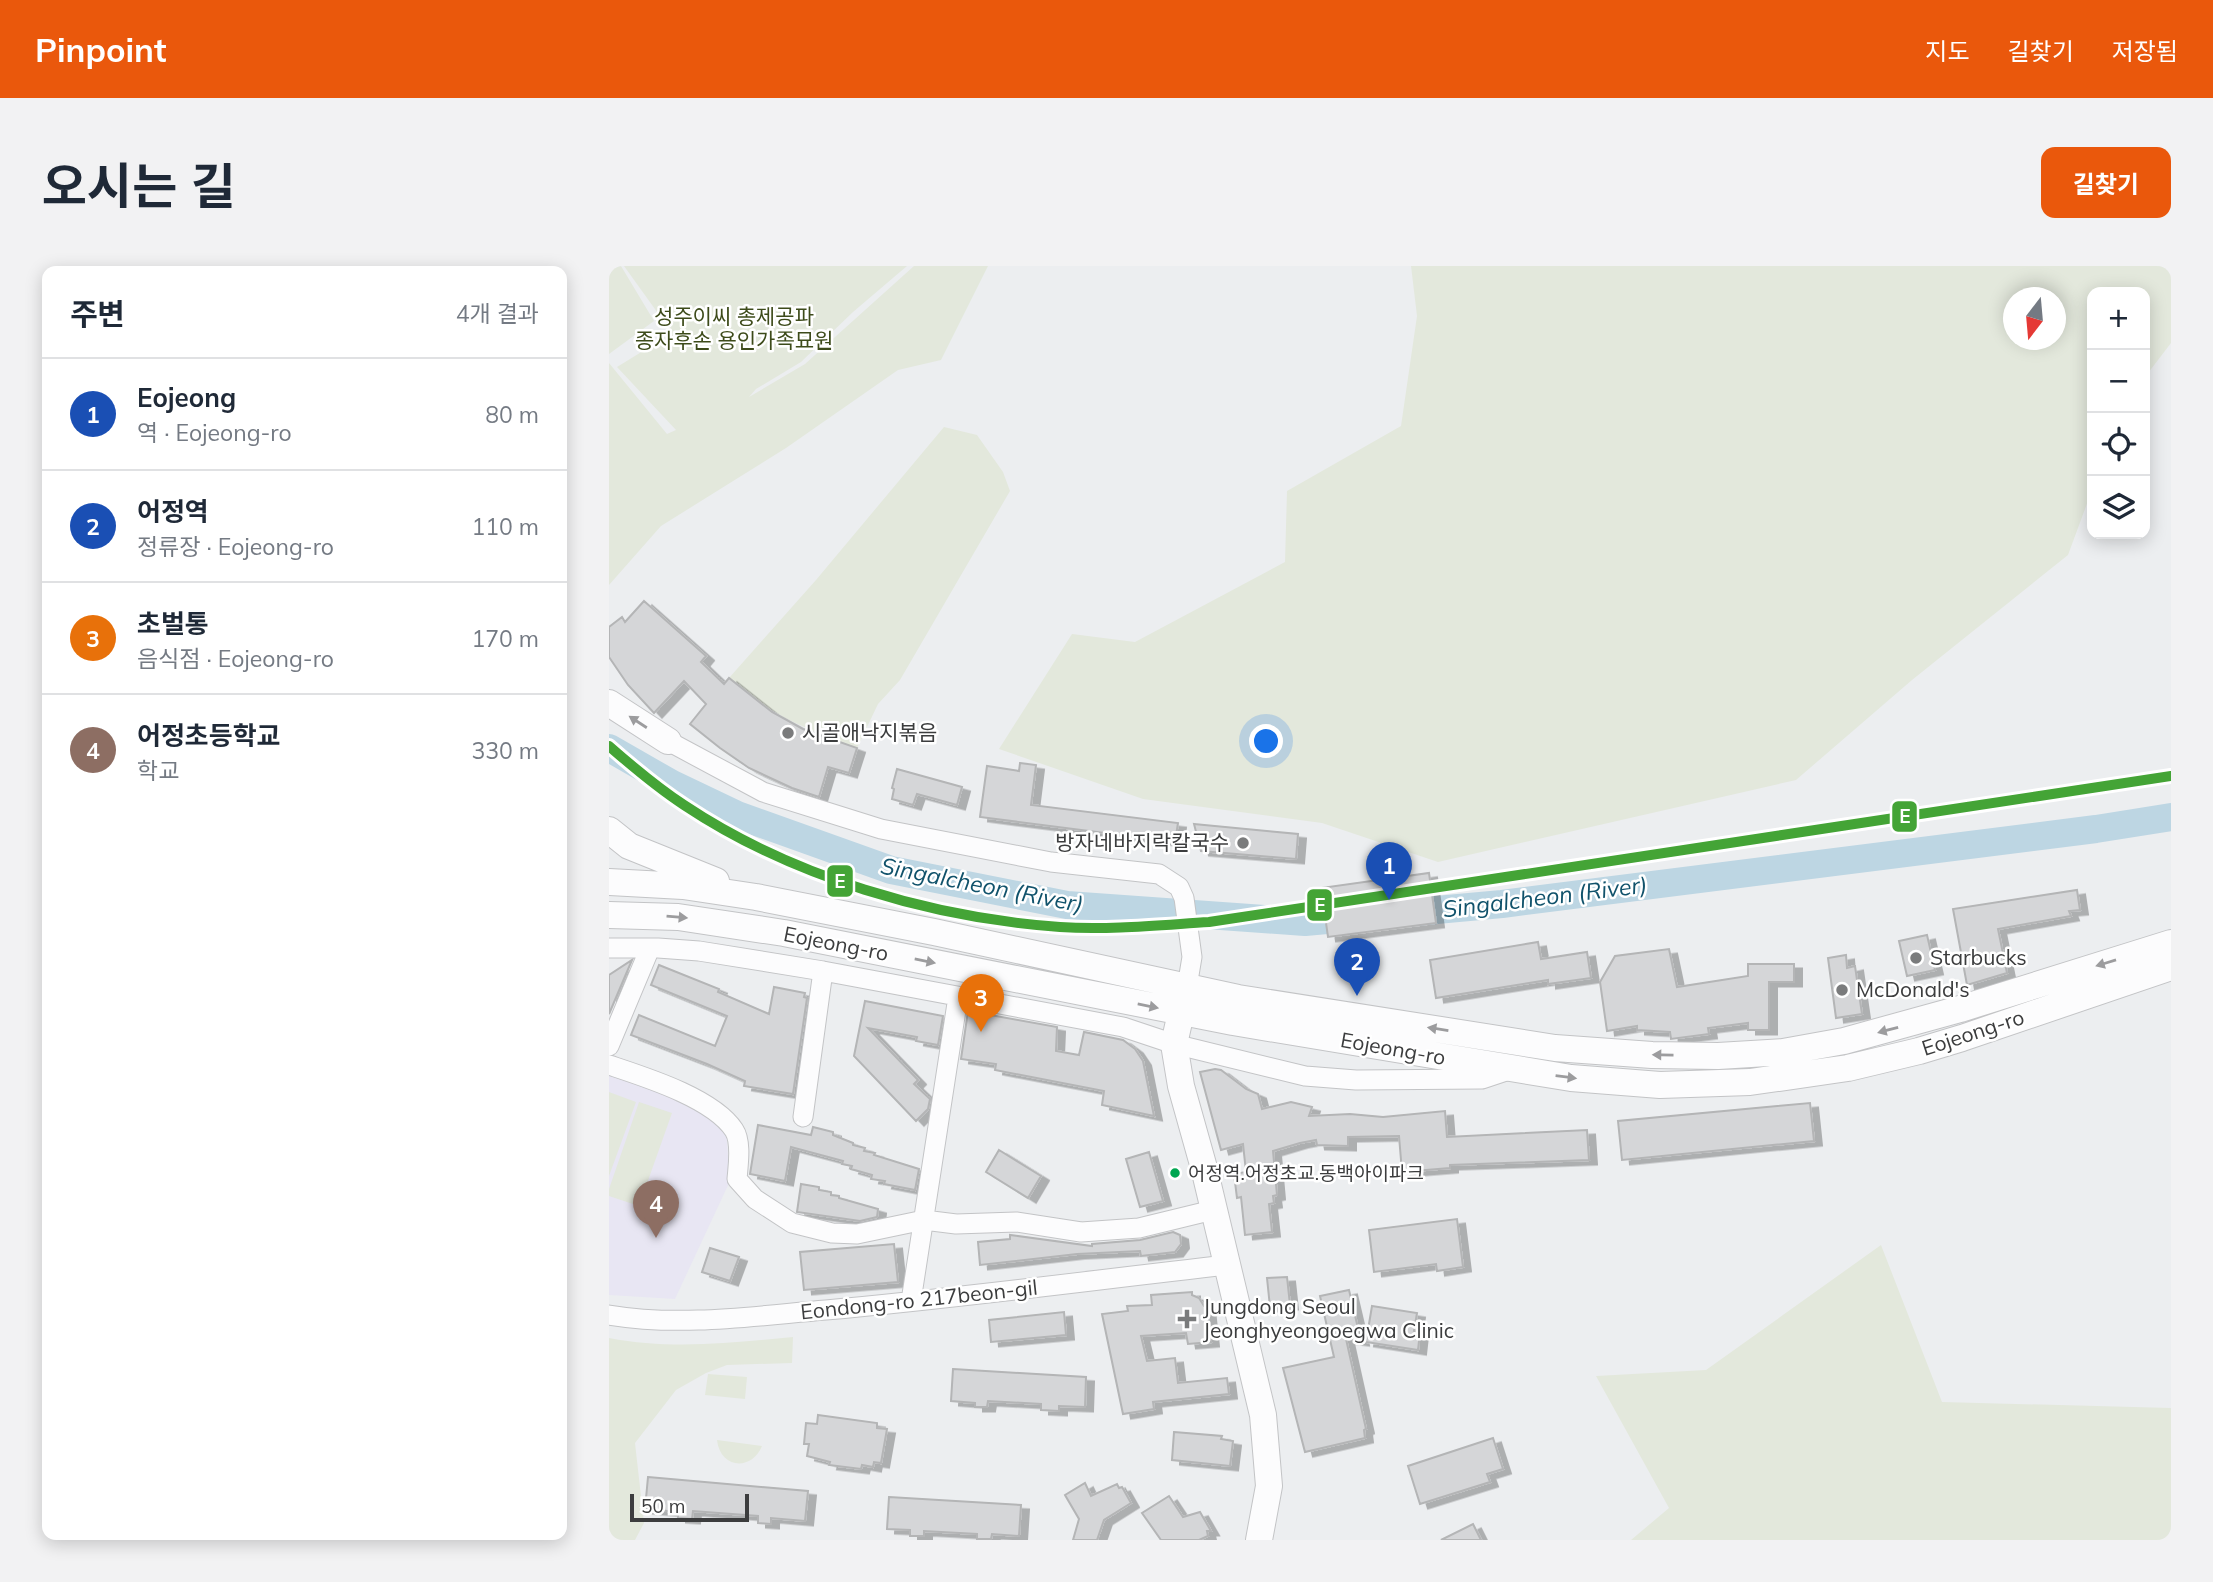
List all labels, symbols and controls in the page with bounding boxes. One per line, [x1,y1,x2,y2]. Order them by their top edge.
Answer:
text: Pinpoint [35,29,167,70]
text: 지도 [1925,36,1970,66]
text: 길찾기 [2008,36,2074,66]
text: 저장됨 [2112,36,2178,66]
button: 길찾기 [2041,147,2171,218]
text: 오시는 길 [42,155,236,216]
north arrow [2003,287,2066,350]
map controls [2087,287,2150,539]
button: + [2087,287,2150,350]
text: 주변 [70,295,125,333]
text: 4개 결과 [456,299,539,328]
park label: 성주이씨 총제공파 종자후손 용인가족묘원 [635,303,833,353]
button: − [2087,350,2150,413]
text: Eojeong [137,381,236,414]
text: 1 [86,400,100,429]
text: 80 m [485,400,539,429]
button: locate [2087,413,2150,476]
text: 역 · Eojeong-ro [137,418,292,447]
button: layers [2087,476,2150,539]
text: 어정역 [137,495,209,528]
text: 2 [86,512,100,541]
text: 110 m [471,512,539,541]
text: 정류장 · Eojeong-ro [137,532,334,561]
text: 초벌통 [137,607,209,640]
text: 3 [86,624,100,653]
text: 170 m [471,624,539,653]
text: 음식점 · Eojeong-ro [137,644,334,673]
one-way arrow [629,716,648,729]
text: 어정초등학교 [137,719,281,752]
place label: 시골애낙지볶음 [802,719,937,745]
your location [1249,724,1283,758]
marker: 시골애낙지볶음 [780,725,796,741]
text: 4 [86,736,100,765]
text: 330 m [471,736,539,765]
text: 학교 [137,756,179,785]
line badge: E [1891,800,1918,833]
text: E [1899,804,1911,828]
place label: 방자네바지락칼국수 [1055,829,1229,855]
marker: 방자네바지락칼국수 [1235,835,1251,851]
pin: 1 [1366,842,1412,900]
water label: Singalcheon (River) [878,851,1086,918]
line badge: E [826,864,854,898]
text: E [834,869,846,893]
water label: Singalcheon (River) [1441,870,1649,923]
line badge: E [1306,888,1333,922]
text: E [1314,893,1326,917]
one-way arrow [666,912,688,923]
street label: Eojeong-ro [782,920,891,966]
pin: 2 [1334,938,1380,996]
place label: Starbucks [1930,944,2027,970]
marker: Starbucks [1908,950,1924,966]
one-way arrow [914,956,936,967]
one-way arrow [2095,959,2116,969]
pin: 3 [958,974,1004,1032]
place label: McDonald's [1856,976,1970,1002]
marker: McDonald's [1834,982,1850,998]
one-way arrow [1137,1000,1159,1011]
street label: Eojeong-ro [1918,1003,2027,1061]
one-way arrow [1426,1023,1448,1034]
one-way arrow [1877,1025,1899,1036]
street label: Eojeong-ro [1339,1026,1448,1070]
one-way arrow [1652,1049,1674,1061]
one-way arrow [1555,1071,1577,1082]
place label: 어정역.어정초교.동백아이파크 [1188,1161,1424,1185]
marker: 어정역.어정초교.동백아이파크 [1168,1166,1182,1180]
pin: 4 [633,1180,679,1238]
street label: Eondong-ro 217beon-gil [799,1274,1039,1324]
place label: Jungdong Seoul Jeonghyeongoegwa Clinic [1203,1293,1454,1343]
marker: Jungdong Seoul Jeonghyeongoegwa Clinic [1177,1309,1197,1329]
scale bar [630,1491,749,1523]
text: 50 m [641,1494,685,1518]

